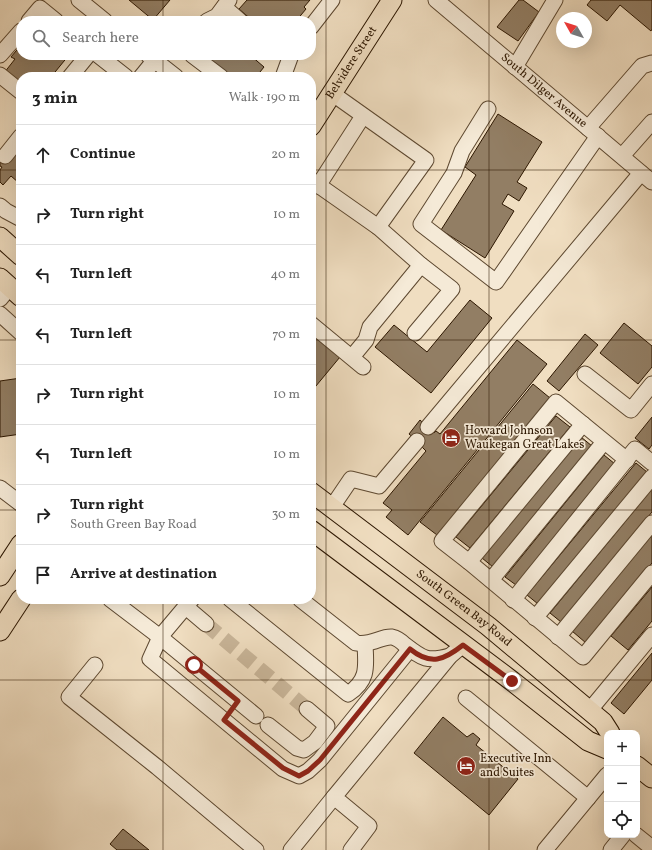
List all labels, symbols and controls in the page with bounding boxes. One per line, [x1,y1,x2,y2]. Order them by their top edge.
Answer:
north arrow [556,12,592,48]
search box [16,16,316,60]
street label: Belvidere Street [322,23,381,103]
icon: search [30,27,52,49]
text: Search here [62,28,139,49]
street label: South Dilger Avenue [497,50,591,132]
text: 3 min [32,87,78,110]
text: Walk · 190 m [229,89,300,107]
icon: ahead [32,144,54,166]
text: Continue [70,144,135,165]
text: 20 m [271,146,300,164]
icon: right [32,204,54,226]
text: Turn right [70,204,144,225]
text: 10 m [273,206,300,224]
icon: left [32,264,54,286]
text: Turn left [70,264,132,285]
text: 40 m [271,266,300,284]
icon: left [32,324,54,346]
text: Turn left [70,324,132,345]
text: 70 m [272,326,300,344]
icon: right [32,384,54,406]
text: Turn right [70,384,144,405]
text: 10 m [273,386,300,404]
place label: Howard Johnson Waukegan Great Lakes [465,423,584,453]
hotel icon: Howard Johnson Waukegan Great Lakes [440,427,462,449]
icon: left [32,444,54,466]
text: Turn left [70,444,132,465]
text: 10 m [273,446,300,464]
text: Turn right [70,495,144,516]
icon: right [32,504,54,526]
text: 30 m [272,506,300,524]
text: South Green Bay Road [70,516,197,534]
icon: arrive [32,564,54,586]
text: Arrive at destination [70,564,217,585]
street label: South Green Bay Road [413,566,515,651]
route start [185,656,203,674]
route end [503,672,521,690]
map controls [604,730,640,838]
button: + [604,730,640,766]
place label: Executive Inn and Suites [480,751,552,781]
hotel icon: Executive Inn and Suites [455,755,477,777]
button: − [604,766,640,802]
button: locate [604,802,640,838]

